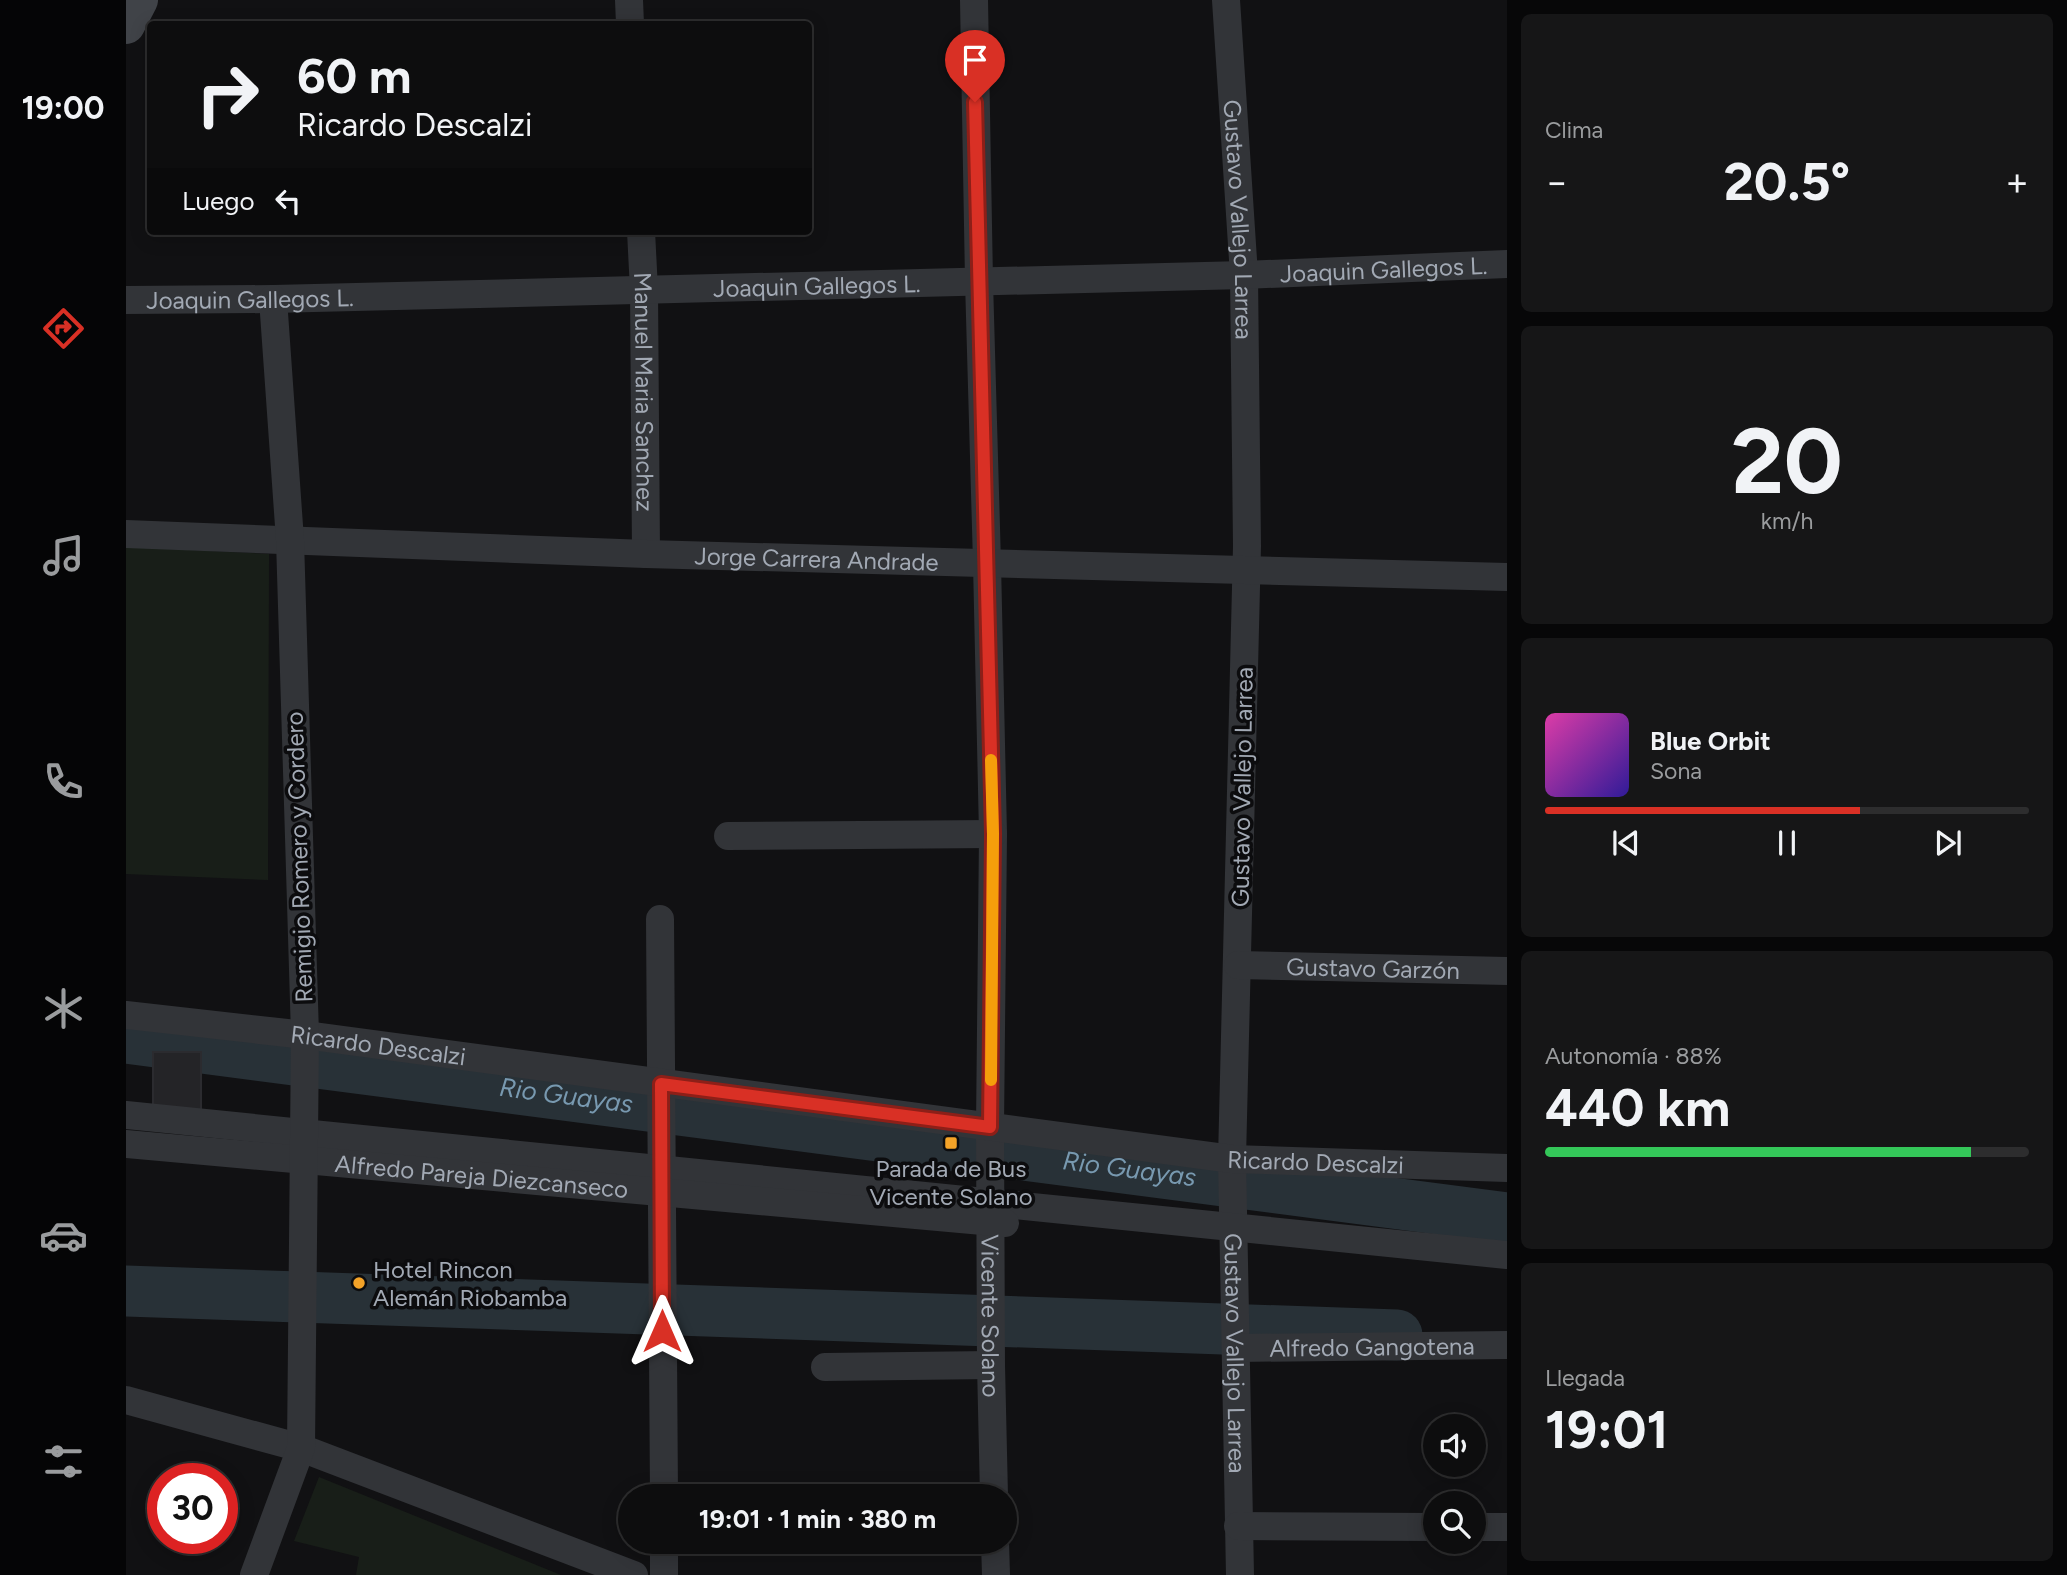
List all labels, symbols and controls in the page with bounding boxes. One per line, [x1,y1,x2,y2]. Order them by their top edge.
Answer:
pin [945,30,1005,102]
icon: arrive [956,41,994,79]
text: 60 m [297,46,412,105]
icon: right [182,49,273,140]
text: 19:00 [21,89,105,127]
street label: Gustavo Vallejo Larrea [1218,99,1259,340]
text: Ricardo Descalzi [297,106,532,144]
text: Clima [1545,116,1603,144]
text: 20.5° [1724,151,1850,213]
text: − [1545,159,1569,205]
text: + [2005,159,2029,205]
icon: left [269,182,307,220]
text: Luego [182,185,255,217]
street label: Joaquin Gallegos L. [1279,250,1488,288]
street label: Joaquin Gallegos L. [713,268,921,303]
street label: Manuel Maria Sanchez [629,271,660,512]
street label: Joaquin Gallegos L. [146,283,354,314]
icon: directions [39,304,88,353]
text: 20 [1731,407,1843,516]
text: km/h [1761,507,1813,535]
icon: music [39,531,88,580]
street label: Jorge Carrera Andrade [694,541,939,576]
street label: Gustavo Vallejo Larrea [1225,667,1259,907]
street label: Remigio Romero y Cordero [279,711,319,1003]
text: Blue Orbit [1650,725,1771,757]
icon: phone [39,757,88,806]
text: Sona [1650,757,1702,785]
icon: previous [1607,824,1645,862]
icon: pause [1768,824,1806,862]
icon: next [1929,824,1967,862]
street label: Gustavo Garzón [1286,952,1460,984]
icon: climate [39,984,88,1033]
street label: Ricardo Descalzi [289,1019,468,1071]
text: Autonomía · 88% [1545,1042,1722,1070]
water label: Rio Guayas [498,1071,635,1120]
text: 440 km [1545,1077,1730,1139]
marker: Parada de Bus Vicente Solano [943,1135,959,1151]
water label: Rio Guayas [1061,1144,1198,1193]
street label: Ricardo Descalzi [1227,1144,1404,1179]
street label: Alfredo Pareja Diezcanseco [334,1148,629,1204]
place label: Parada de Bus Vicente Solano [869,1154,1033,1211]
icon: car [39,1211,88,1260]
street label: Gustavo Vallejo Larrea [1219,1233,1253,1474]
street label: Vicente Solano [976,1234,1006,1398]
place label: Hotel Rincon Alemán Riobamba [373,1255,567,1312]
marker: Hotel Rincon Alemán Riobamba [351,1275,367,1291]
position arrow [625,1294,699,1368]
street label: Alfredo Gangotena [1269,1331,1475,1362]
text: Llegada [1545,1364,1625,1392]
text: 19:01 [1545,1399,1668,1461]
map controls [1423,1414,1486,1554]
button: sound [1423,1414,1486,1477]
icon: filters [39,1437,88,1486]
speed limit sign: 30 [147,1463,238,1554]
button: search [1423,1491,1486,1554]
text: 19:01 · 1 min · 380 m [699,1503,936,1535]

